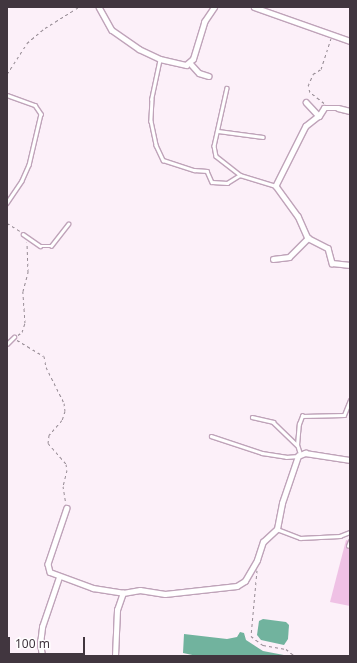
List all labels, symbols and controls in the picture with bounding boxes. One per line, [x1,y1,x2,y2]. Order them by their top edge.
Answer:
scale bar [10,629,87,655]
text: 100 m [15,635,50,652]

